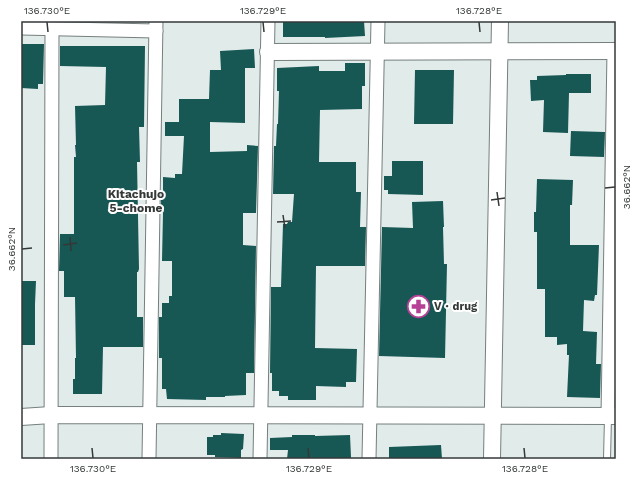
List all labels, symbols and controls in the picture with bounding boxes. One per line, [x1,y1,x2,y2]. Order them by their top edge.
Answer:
text: 136.730°E [24,5,70,16]
text: 136.729°E [240,5,286,16]
text: 136.728°E [456,5,502,16]
text: 36.662°N [621,165,632,209]
district label: Kitachujo 5-chome [108,187,164,215]
text: 36.662°N [6,227,17,271]
pharmacy icon: V・drug [405,293,431,319]
place label: V・drug [434,300,478,313]
text: 136.730°E [70,463,116,474]
text: 136.729°E [286,463,332,474]
text: 136.728°E [502,463,548,474]

